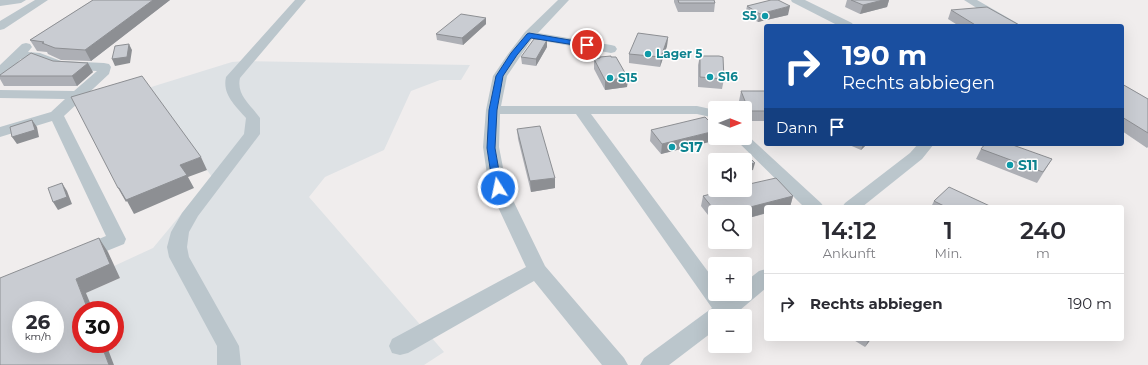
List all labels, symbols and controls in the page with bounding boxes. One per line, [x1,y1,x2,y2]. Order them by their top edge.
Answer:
place label: S5 [742,8,757,23]
marker: S5 [760,11,770,21]
pin [570,28,604,62]
icon: arrive [576,34,598,56]
text: 190 m [842,38,927,72]
icon: right [776,40,828,92]
place label: Lager 5 [656,46,702,61]
marker: Lager 5 [643,49,653,59]
place label: S16 [718,69,738,84]
place label: S15 [618,70,637,85]
marker: S16 [705,72,715,82]
text: Rechts abbiegen [842,72,995,94]
marker: S15 [605,73,615,83]
north arrow [708,101,752,145]
map controls [708,101,752,353]
icon: arrive [826,116,848,138]
text: Dann [776,118,818,137]
place label: S17 [680,138,703,156]
marker: S17 [667,142,677,152]
button: sound [708,153,752,197]
place label: S11 [1018,156,1038,174]
marker: S11 [1005,160,1015,170]
position arrow [477,167,519,209]
button: search [708,205,752,249]
text: 14:12 [822,216,877,245]
text: 1 [944,216,953,245]
text: 240 [1020,216,1066,245]
text: Ankunft [823,245,876,261]
text: Min. [935,245,962,261]
text: m [1036,245,1050,261]
button: + [708,257,752,301]
icon: right [776,293,798,315]
text: Rechts abbiegen [810,294,943,313]
text: 190 m [1068,294,1112,313]
speed limit sign: 30 [72,301,124,353]
button: − [708,309,752,353]
text: 26 [26,310,50,334]
text: km/h [25,330,51,343]

